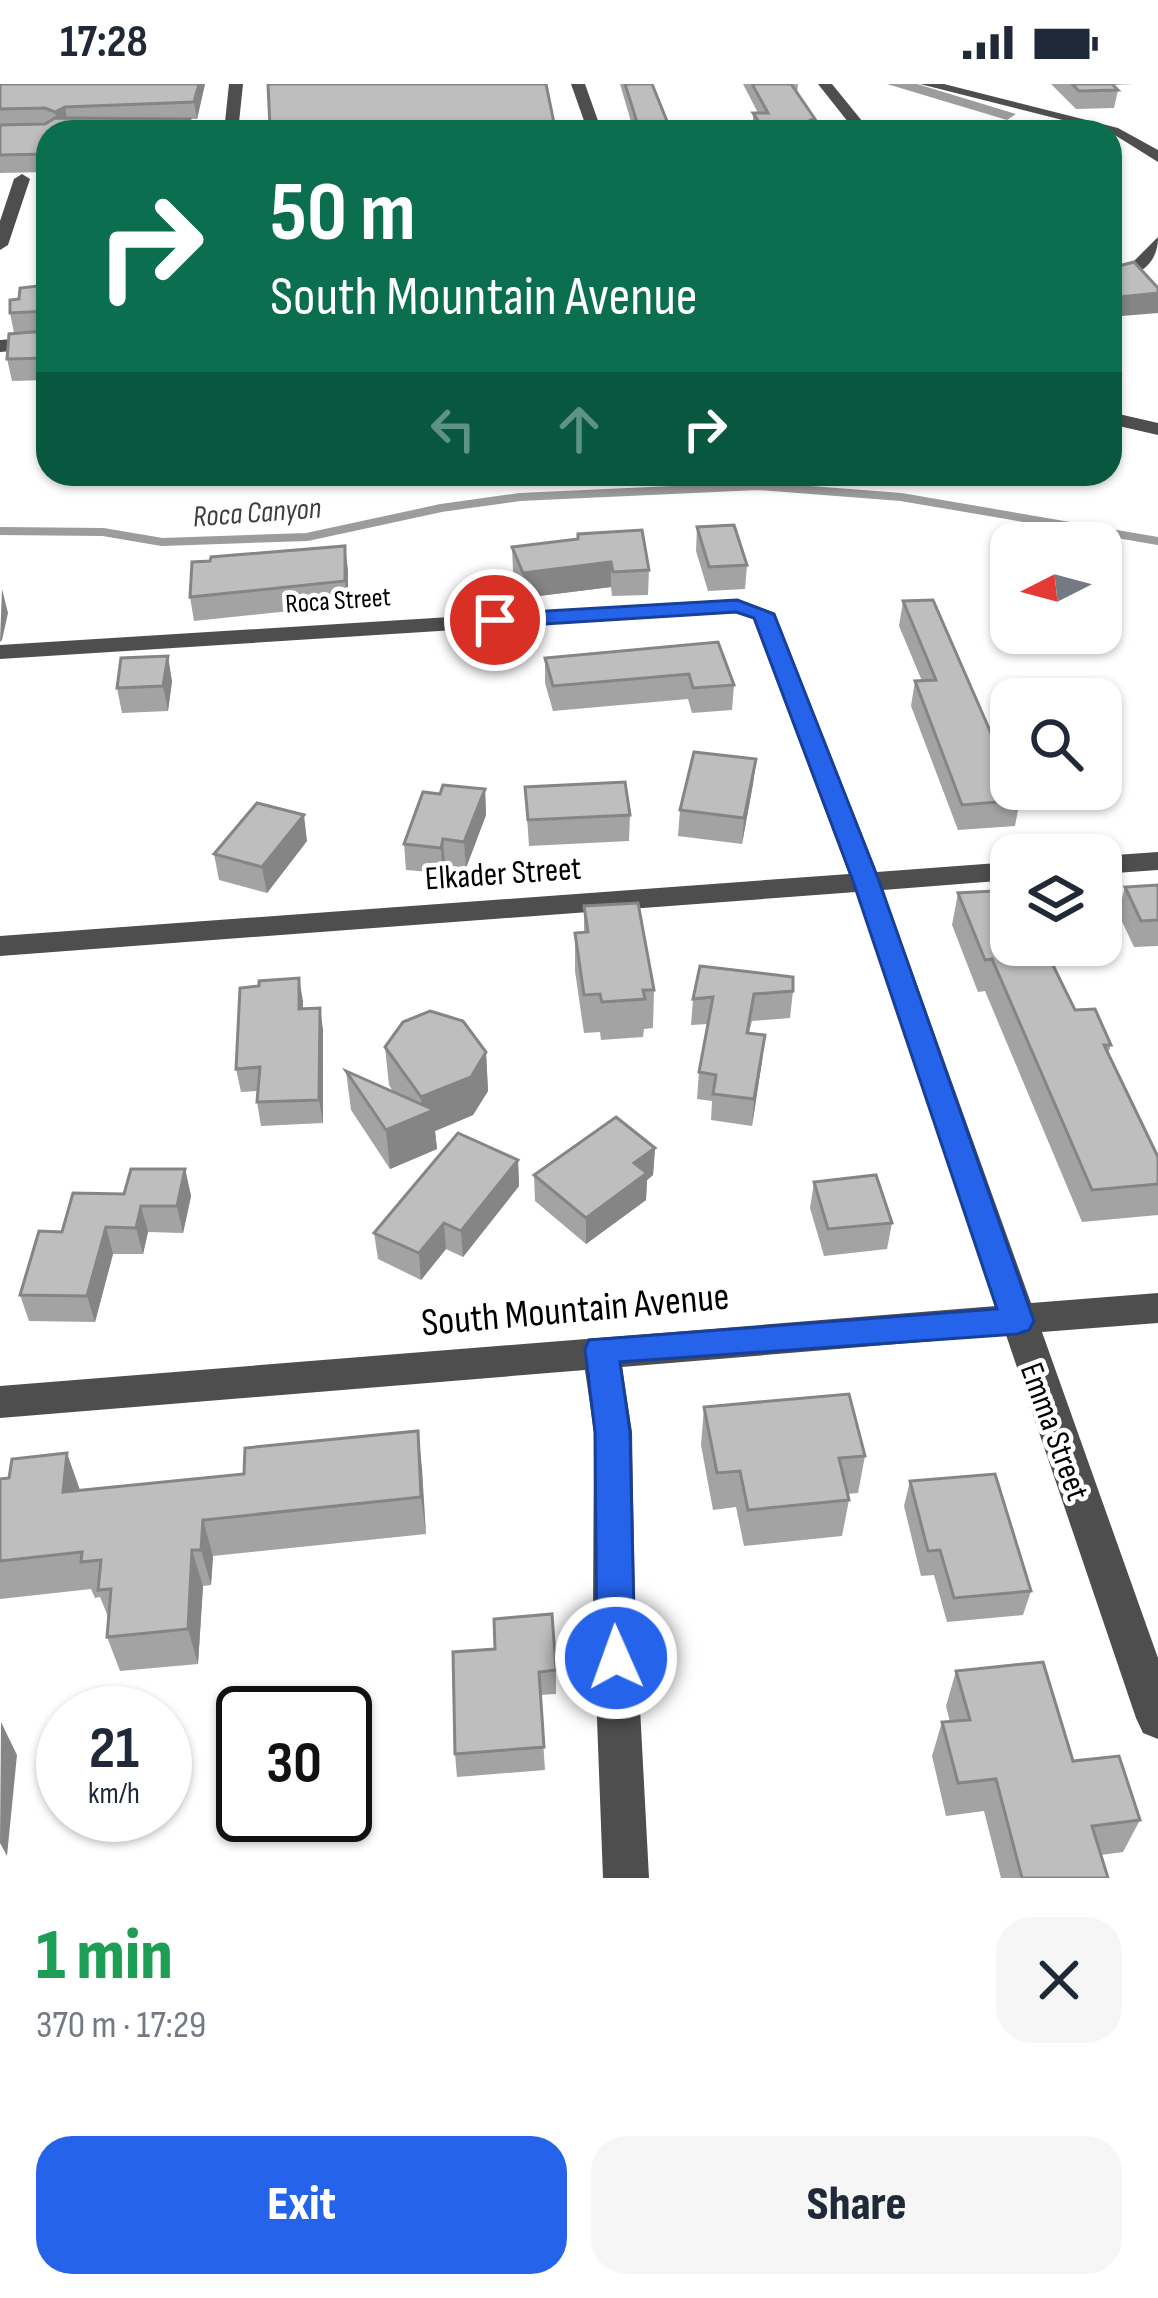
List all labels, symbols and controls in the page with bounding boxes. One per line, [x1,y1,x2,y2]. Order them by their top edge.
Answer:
text: 17:28 [60,15,148,70]
text: 50 m [270,163,416,264]
icon: right [72,168,228,324]
text: South Mountain Avenue [270,265,698,330]
icon: left [420,396,486,462]
icon: ahead [546,396,612,462]
icon: right [672,396,738,462]
water label: Roca Canyon [192,491,322,535]
north arrow [990,522,1122,654]
map controls [990,522,1122,966]
pin [444,569,546,671]
street label: Roca Street [284,581,392,621]
icon: arrive [462,587,528,653]
button: search [990,678,1122,810]
button: layers [990,834,1122,966]
street label: Elkader Street [424,849,583,899]
street label: South Mountain Avenue [419,1274,731,1347]
street label: Emma Street [1011,1357,1097,1506]
position arrow [553,1595,679,1721]
speed limit sign: 30 [216,1686,372,1842]
text: 21 [89,1713,139,1785]
text: km/h [88,1776,140,1812]
text: 1 min [36,1913,173,2000]
button: close [996,1917,1122,2043]
text: 370 m · 17:29 [36,2002,206,2049]
button: Exit [36,2136,567,2274]
button: Share [591,2136,1122,2274]

